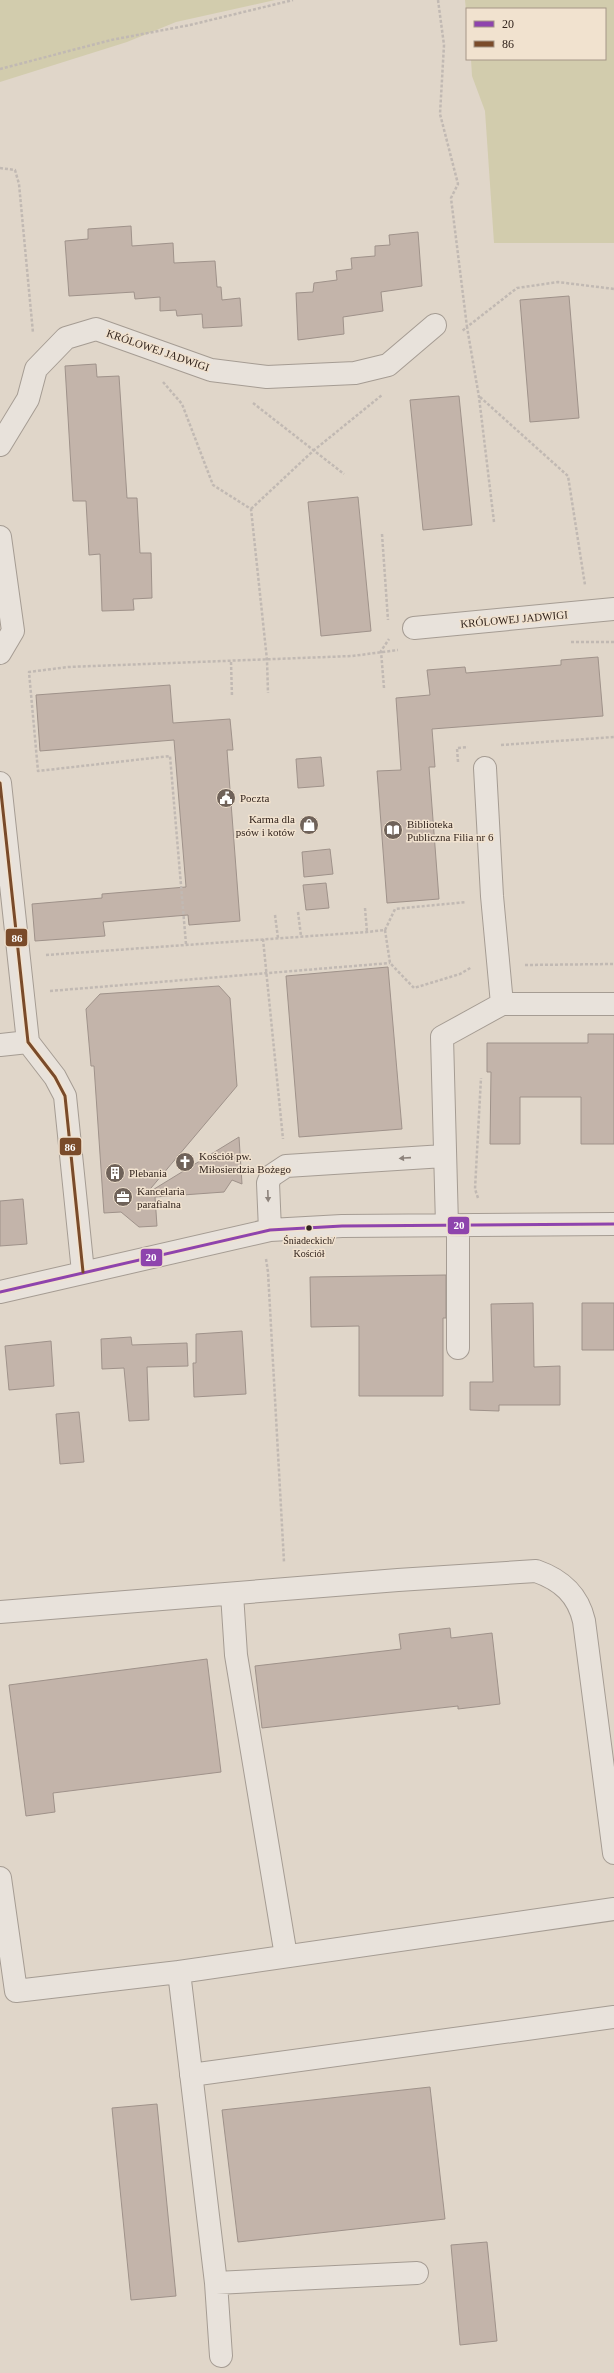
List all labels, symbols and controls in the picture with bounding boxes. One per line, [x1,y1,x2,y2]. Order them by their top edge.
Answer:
legend [466,8,606,60]
text: 20 [502,17,514,31]
text: 86 [502,37,514,51]
street label: KRÓLOWEJ JADWIGI [105,327,211,373]
street label: KRÓLOWEJ JADWIGI [460,608,569,630]
public building icon: Poczta [215,787,237,809]
place label: Poczta [240,792,269,804]
place label: Karma dla psów i kotów [236,813,295,838]
shop icon: Karma dla psów i kotów [298,814,320,836]
place label: Biblioteka Publiczna Filia nr 6 [407,818,494,843]
library icon: Biblioteka Publiczna Filia nr 6 [382,819,404,841]
line badge: 86 [5,928,28,947]
text: 86 [12,932,23,944]
line badge: 86 [59,1137,82,1156]
text: 86 [65,1141,76,1153]
place label: Kościół pw. Miłosierdzia Bożego [199,1150,291,1175]
church icon: Kościół pw. Miłosierdzia Bożego [174,1151,196,1173]
one-way arrow [399,1155,411,1162]
building icon: Plebania [104,1162,126,1184]
place label: Plebania [129,1167,167,1179]
place label: Kancelaria parafialna [137,1185,185,1210]
office icon: Kancelaria parafialna [112,1186,134,1208]
one-way arrow [265,1190,271,1203]
line badge: 20 [447,1216,470,1235]
text: 20 [454,1219,465,1231]
marker: Śniadeckich/ Kościół [304,1223,314,1233]
place label: Śniadeckich/ Kościół [283,1235,335,1259]
line badge: 20 [140,1248,163,1267]
text: 20 [146,1251,157,1263]

